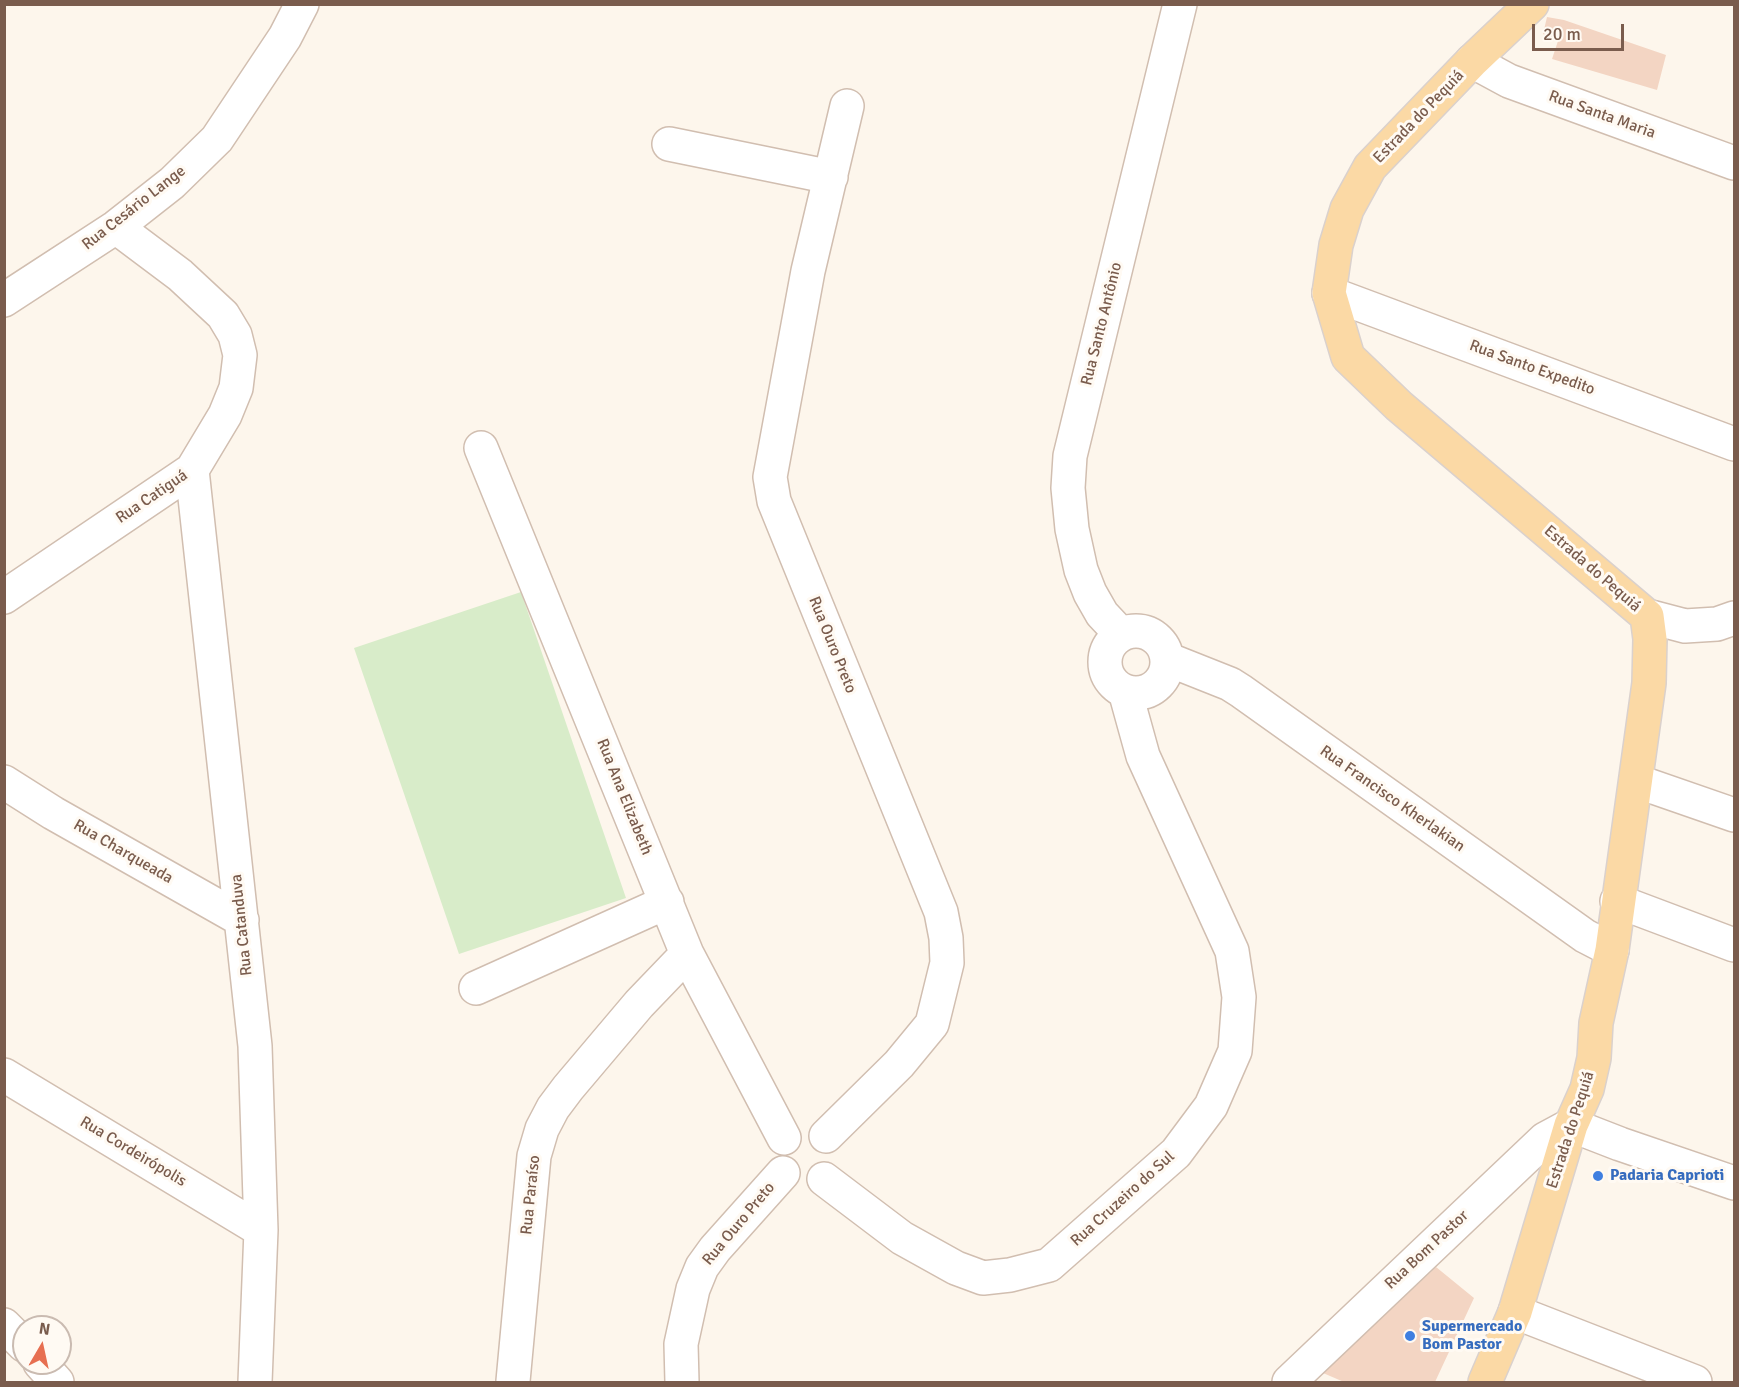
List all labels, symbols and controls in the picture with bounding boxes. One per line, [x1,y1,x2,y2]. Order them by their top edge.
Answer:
scale bar [1535,12,1626,50]
text: 20 m [1543,23,1581,45]
street label: Estrada do Pequiá [1370,66,1468,168]
street label: Rua Santa Maria [1546,87,1658,143]
street label: Rua Cesário Lange [78,162,190,254]
street label: Rua Santo Antônio [1077,260,1127,388]
street label: Rua Santo Expedito [1467,336,1597,400]
street label: Rua Catiguá [112,466,192,528]
street label: Estrada do Pequiá [1540,522,1644,616]
street label: Rua Ouro Preto [804,594,860,696]
street label: Rua Ana Elizabeth [592,736,656,858]
street label: Rua Francisco Kherlakian [1316,742,1468,856]
street label: Rua Charqueada [70,816,176,888]
street label: Rua Catanduva [227,873,257,977]
street label: Estrada do Pequiá [1543,1069,1599,1191]
street label: Rua Cordeirópolis [76,1113,190,1191]
street label: Rua Cruzeiro do Sul [1067,1147,1179,1251]
street label: Rua Paraíso [517,1154,545,1236]
place label: Padaria Caprioti [1610,1166,1724,1186]
marker: Padaria Caprioti [1591,1169,1605,1183]
street label: Rua Ouro Preto [699,1179,779,1269]
street label: Rua Bom Pastor [1381,1206,1473,1294]
north arrow [12,1315,72,1375]
place label: Supermercado Bom Pastor [1422,1317,1522,1355]
text: N [37,1318,52,1340]
marker: Supermercado Bom Pastor [1403,1329,1417,1343]

